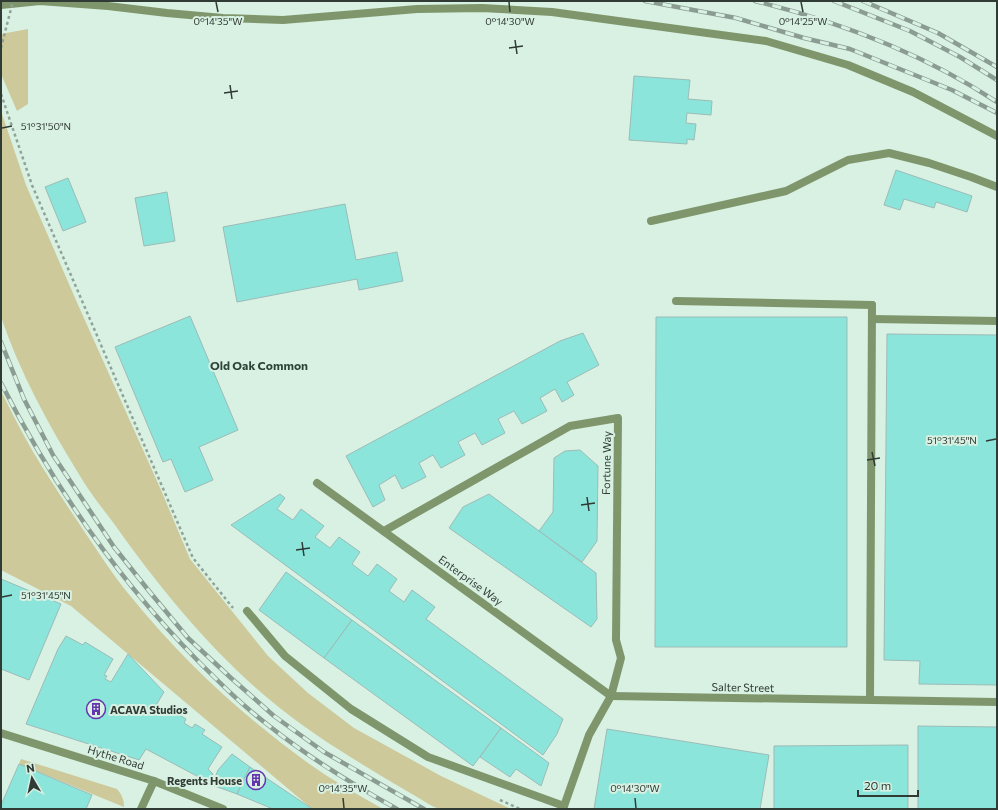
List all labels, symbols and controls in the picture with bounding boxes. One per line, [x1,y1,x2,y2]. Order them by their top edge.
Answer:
text: 0°14'35"W [194,15,242,27]
text: 0°14'30"W [485,15,535,27]
text: 0°14'25"W [779,15,827,27]
text: 51°31'50"N [21,120,71,132]
district label: Old Oak Common [210,358,308,372]
street label: Fortune Way [599,431,613,495]
text: 51°31'45"N [927,434,977,446]
street label: Enterprise Way [436,552,506,608]
text: 51°31'45"N [21,589,71,601]
street label: Salter Street [711,680,775,694]
building icon: ACAVA Studios [85,698,107,720]
place label: ACAVA Studios [110,703,188,716]
street label: Hythe Road [86,742,146,772]
north arrow [12,758,52,798]
text: N [25,761,35,775]
building icon: Regents House [245,769,267,791]
scale bar [858,772,918,798]
place label: Regents House [167,774,242,787]
text: 20 m [864,778,891,792]
text: 0°14'35"W [319,782,367,794]
text: 0°14'30"W [610,782,660,794]

